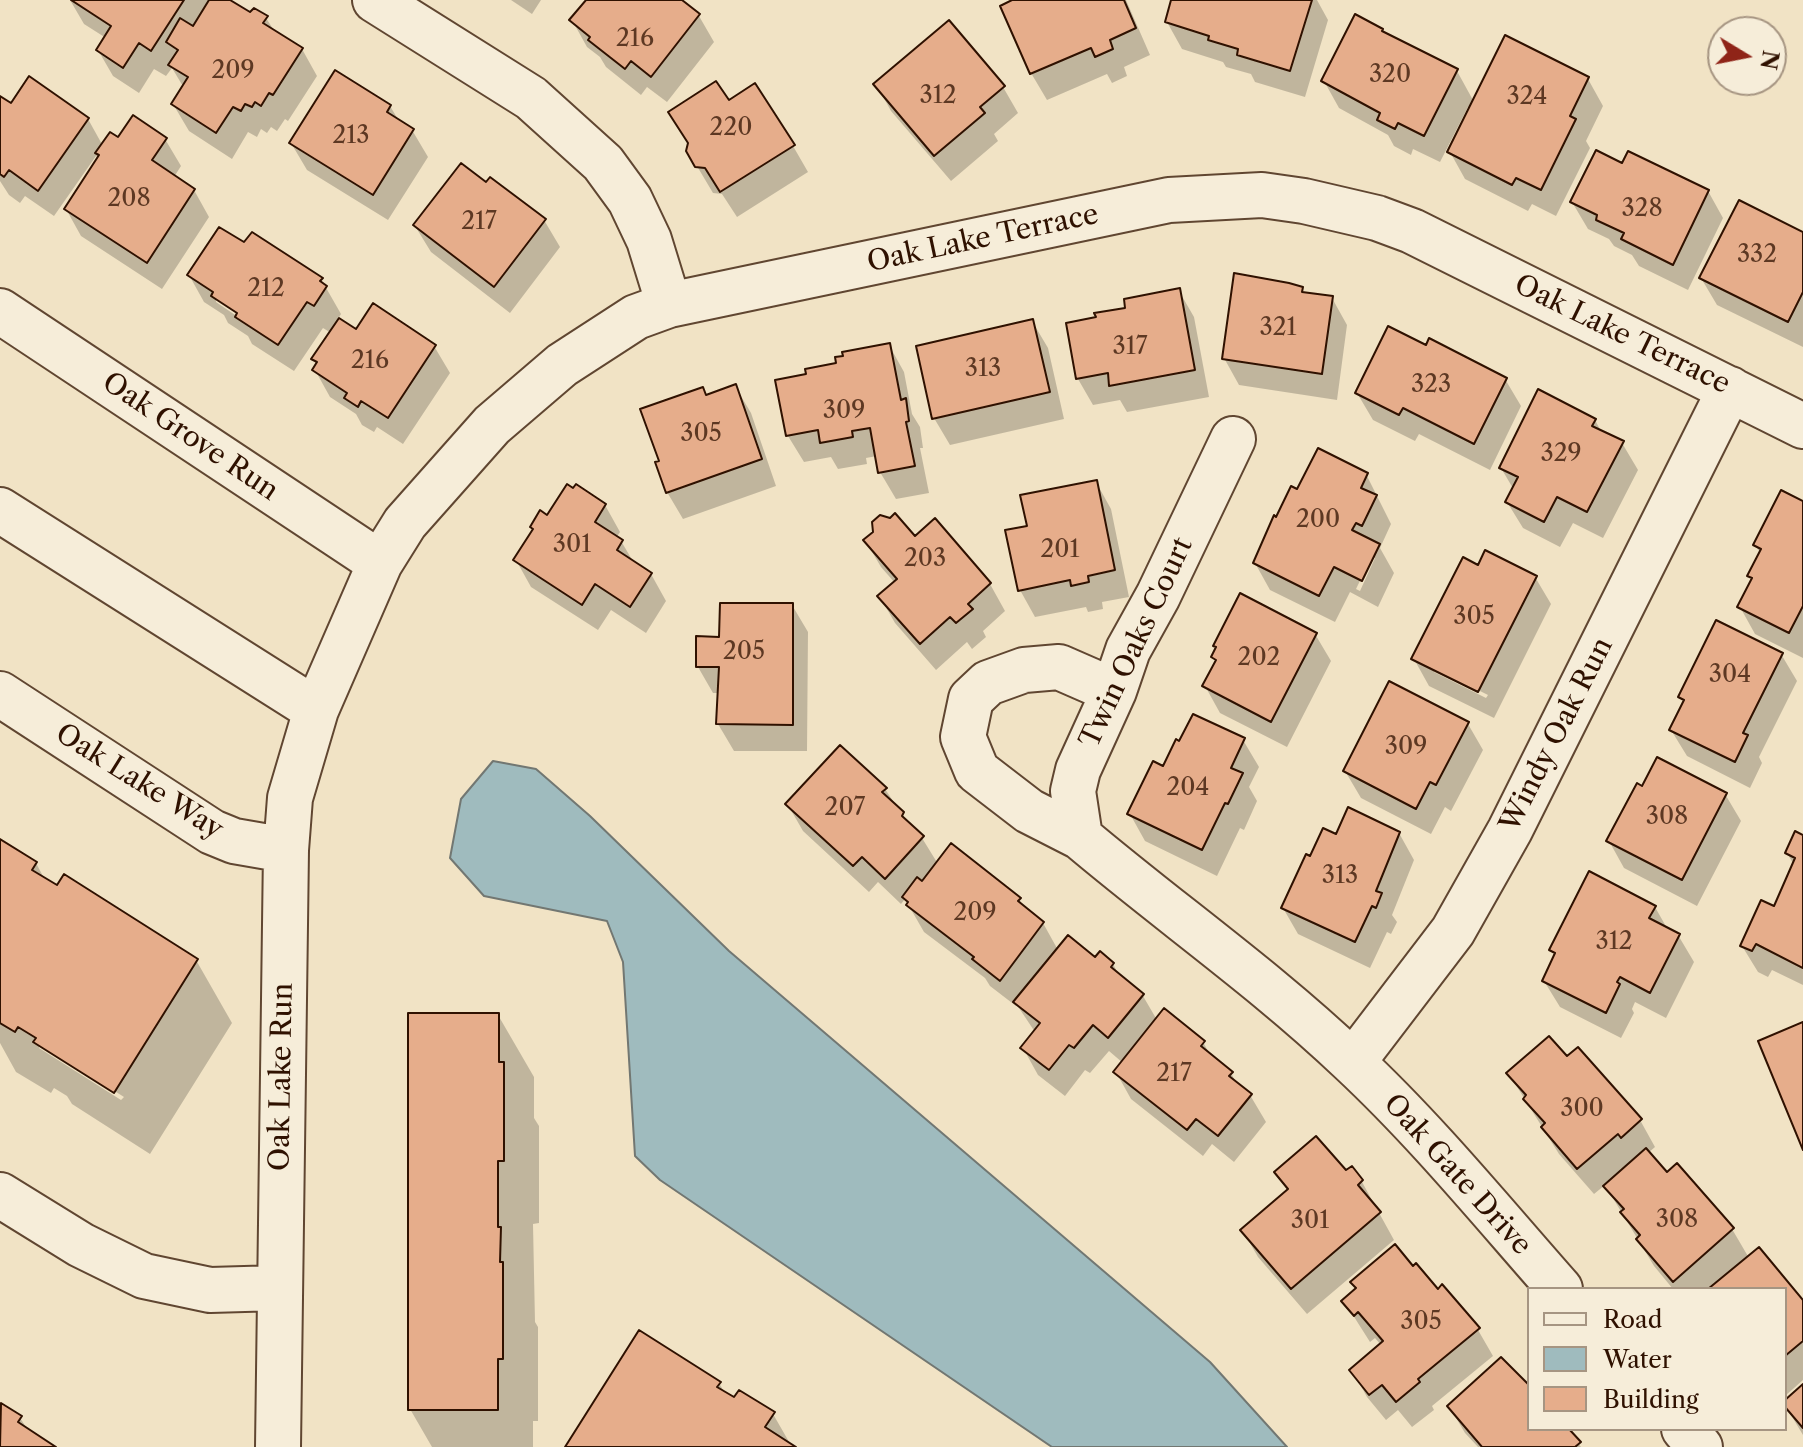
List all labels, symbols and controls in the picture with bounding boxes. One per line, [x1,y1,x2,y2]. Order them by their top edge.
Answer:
north arrow [1707,16,1787,96]
house number: 216 [616,25,654,53]
text: N [1754,48,1784,72]
house number: 209 [211,57,255,85]
house number: 320 [1369,61,1411,89]
house number: 312 [919,82,957,110]
house number: 324 [1507,83,1547,111]
house number: 220 [710,114,752,142]
house number: 213 [332,122,370,150]
house number: 208 [107,185,151,213]
house number: 328 [1621,195,1663,223]
street label: Oak Lake Terrace [864,198,1102,280]
house number: 217 [461,208,497,236]
house number: 332 [1737,241,1777,269]
street label: Oak Lake Terrace [1509,268,1735,402]
house number: 212 [247,275,285,303]
house number: 321 [1259,314,1297,342]
house number: 317 [1112,333,1148,361]
house number: 216 [351,347,389,375]
house number: 313 [965,355,1001,383]
street label: Oak Grove Run [96,366,284,508]
house number: 323 [1411,371,1451,399]
house number: 309 [823,397,865,425]
house number: 305 [680,420,722,448]
house number: 329 [1540,440,1582,468]
house number: 200 [1296,506,1340,534]
house number: 301 [553,531,591,559]
street label: Twin Oaks Court [1074,533,1200,753]
house number: 201 [1040,536,1080,564]
house number: 203 [904,545,946,573]
house number: 305 [1453,603,1495,631]
street label: Windy Oak Run [1494,632,1620,838]
house number: 205 [723,638,765,666]
house number: 202 [1238,644,1280,672]
house number: 304 [1709,661,1751,689]
street label: Oak Lake Way [49,717,229,847]
house number: 309 [1385,733,1427,761]
house number: 204 [1167,774,1209,802]
house number: 207 [825,794,865,822]
house number: 308 [1646,803,1688,831]
house number: 313 [1322,862,1358,890]
house number: 209 [953,899,997,927]
house number: 312 [1595,928,1633,956]
street label: Oak Lake Run [264,983,300,1171]
house number: 217 [1156,1060,1192,1088]
street label: Oak Gate Drive [1376,1088,1538,1262]
house number: 300 [1560,1095,1604,1123]
house number: 308 [1656,1206,1698,1234]
house number: 301 [1291,1207,1329,1235]
legend [1527,1287,1787,1431]
text: Road [1603,1305,1662,1334]
house number: 305 [1400,1308,1442,1336]
text: Water [1603,1345,1672,1374]
text: Building [1603,1385,1699,1414]

